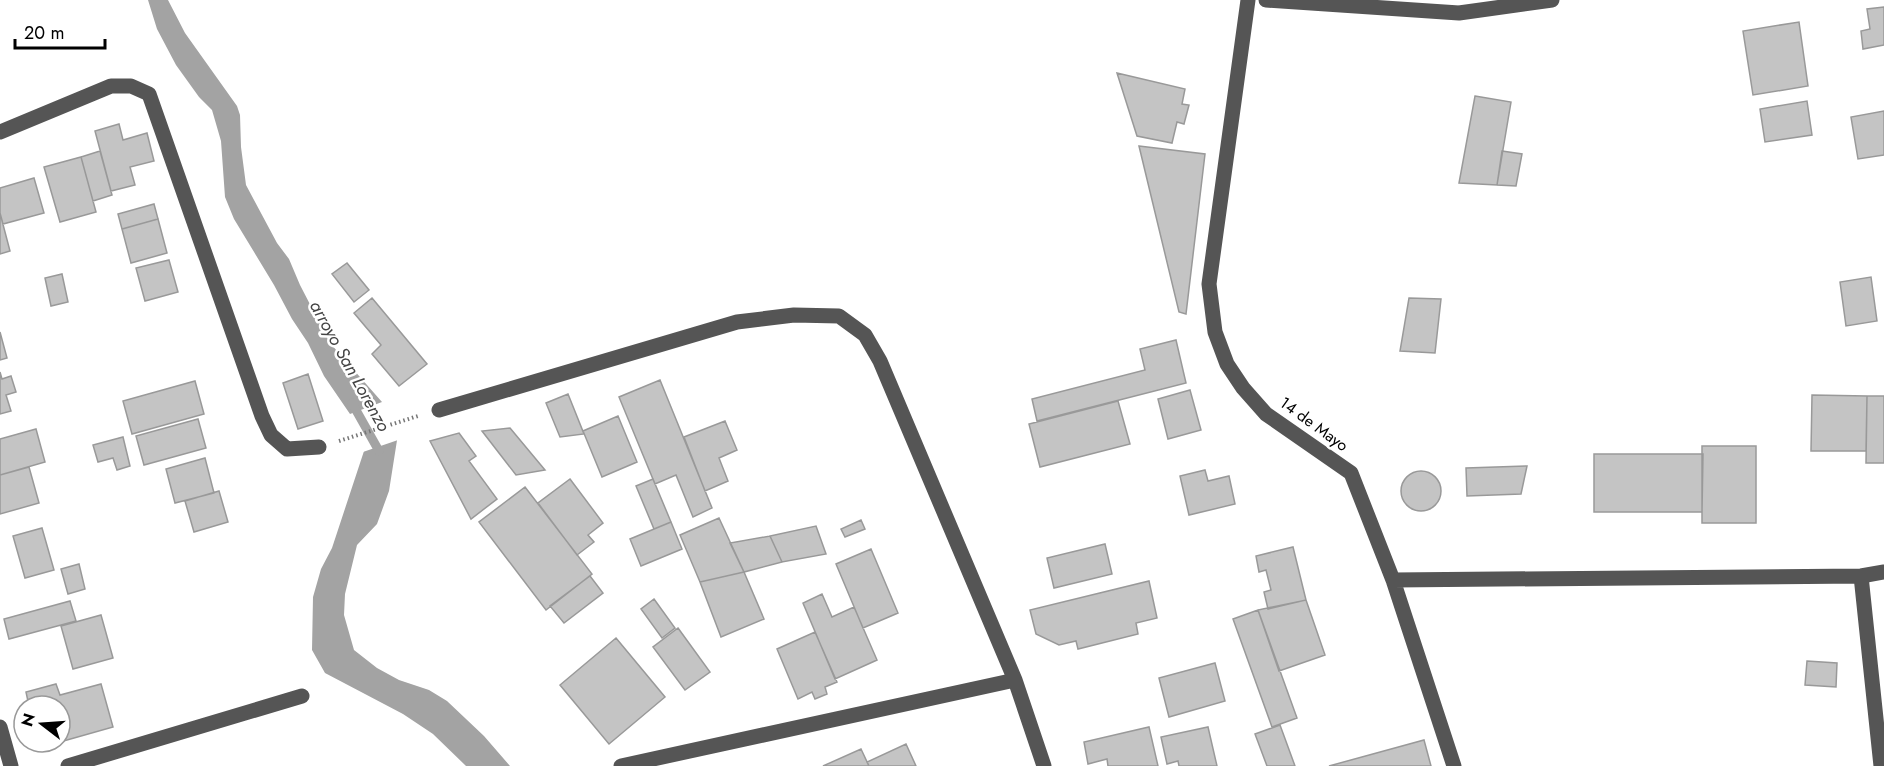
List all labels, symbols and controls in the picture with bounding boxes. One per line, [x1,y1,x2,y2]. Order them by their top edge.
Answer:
scale bar [15,12,105,50]
text: 20 m [24,20,64,46]
water label: arroyo San Lorenzo [303,296,397,437]
street label: 14 de Mayo [1275,391,1353,457]
north arrow [12,694,72,754]
text: N [15,710,41,729]

